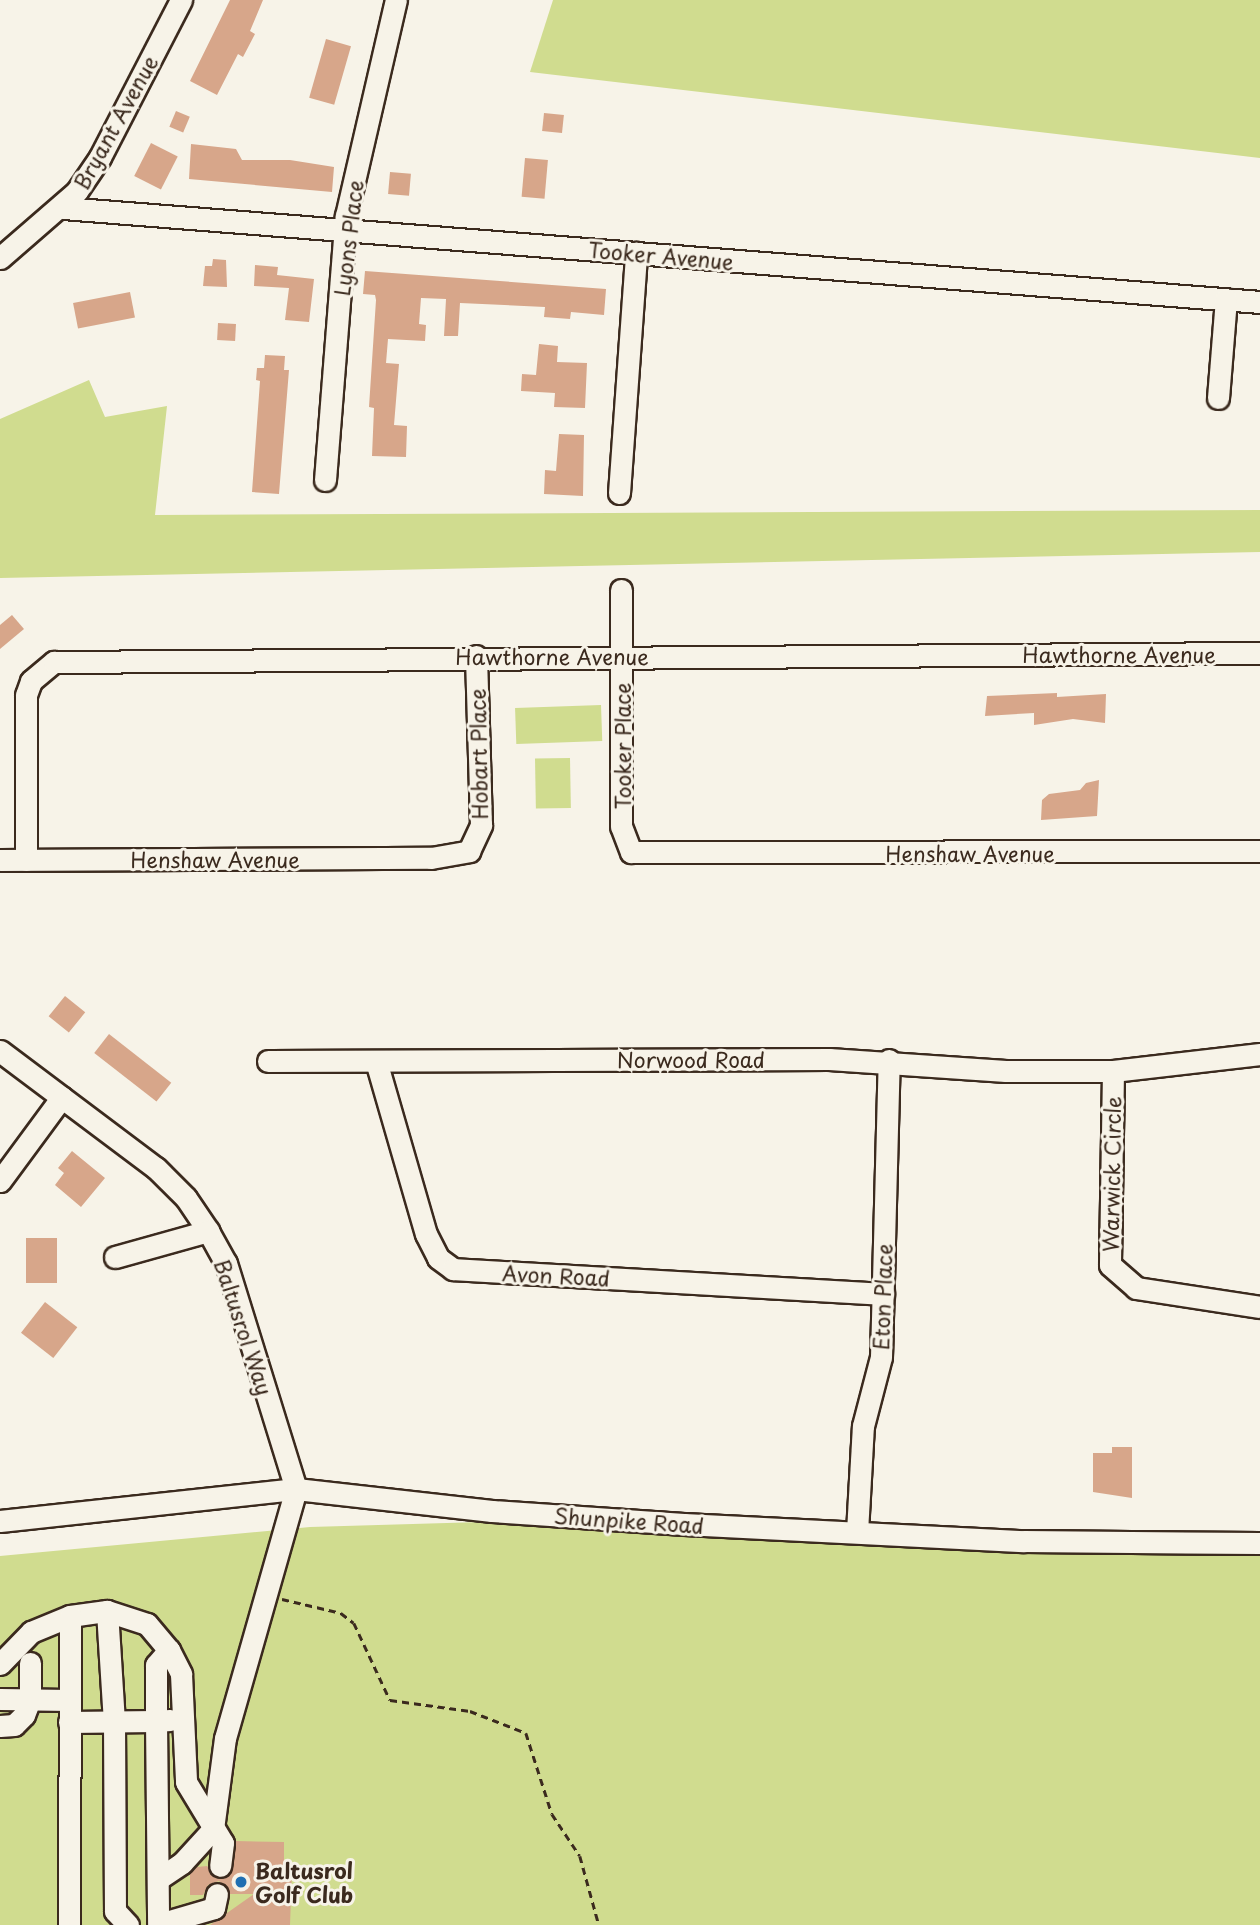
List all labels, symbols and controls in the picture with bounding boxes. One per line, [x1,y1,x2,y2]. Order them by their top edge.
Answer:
street label: Bryant Avenue [68,51,162,193]
street label: Lyons Place [328,179,368,297]
street label: Tooker Avenue [587,236,735,274]
street label: Hawthorne Avenue [1023,641,1215,667]
street label: Hawthorne Avenue [456,643,648,669]
street label: Tooker Place [609,682,635,810]
street label: Hobart Place [464,688,492,820]
street label: Henshaw Avenue [885,840,1055,866]
street label: Henshaw Avenue [130,846,300,872]
street label: Norwood Road [617,1046,765,1072]
street label: Warwick Circle [1097,1095,1125,1253]
street label: Eton Place [868,1243,896,1351]
street label: Baltusrol Way [210,1255,278,1399]
street label: Avon Road [502,1260,610,1290]
street label: Shunpike Road [552,1502,706,1538]
place label: Baltusrol Golf Club [255,1857,355,1907]
marker: Baltusrol Golf Club [233,1874,249,1890]

